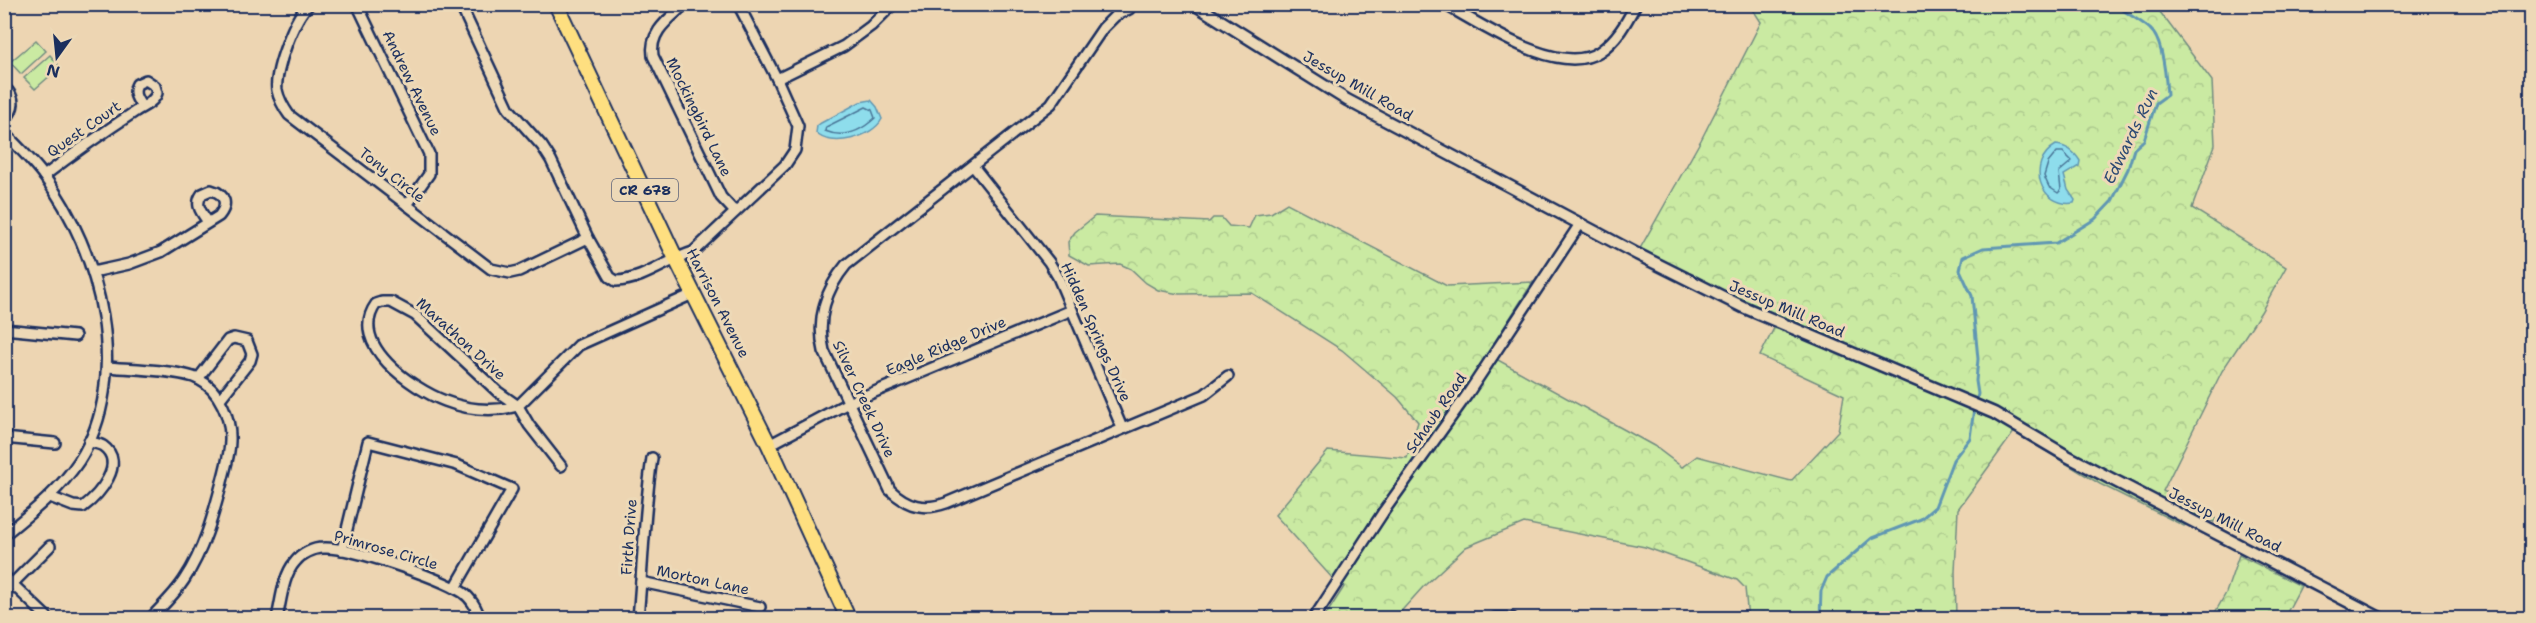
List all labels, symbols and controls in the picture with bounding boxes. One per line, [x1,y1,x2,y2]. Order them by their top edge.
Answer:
north arrow [27,27,87,87]
street label: Andrew Avenue [378,27,446,139]
street label: Jessup Mill Road [1299,46,1417,126]
street label: Mockingbird Lane [662,54,736,180]
text: N [44,59,62,83]
water label: Edwards Run [2098,85,2163,187]
street label: Quest Court [43,96,125,162]
street label: Tony Circle [355,143,429,207]
road number: CR 678 [612,179,678,201]
street label: Harrison Avenue [682,245,754,361]
street label: Hidden Springs Drive [1056,259,1136,405]
street label: Jessup Mill Road [1726,276,1848,343]
street label: Marathon Drive [412,293,510,385]
street label: Eagle Ridge Drive [883,312,1009,380]
street label: Silver Creek Drive [828,337,900,461]
street label: Schaub Road [1401,368,1471,457]
street label: Jessup Mill Road [2165,483,2285,557]
street label: Firth Drive [616,498,642,576]
street label: Primrose Circle [332,526,440,574]
street label: Morton Lane [655,560,751,600]

